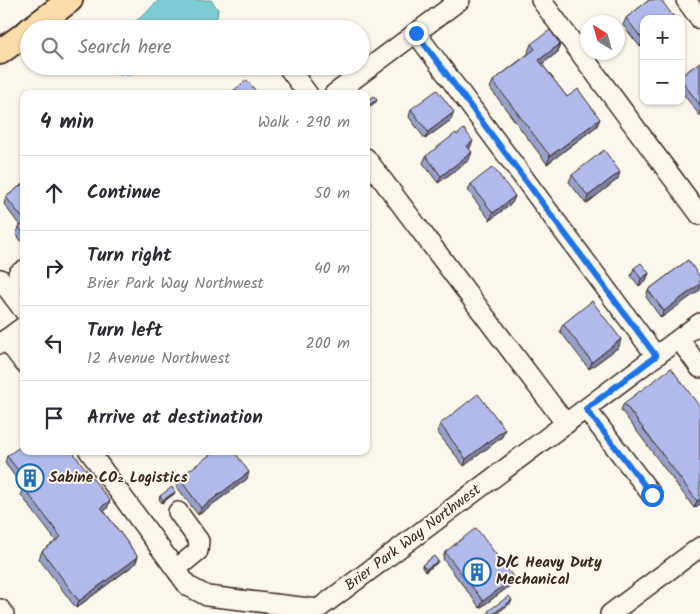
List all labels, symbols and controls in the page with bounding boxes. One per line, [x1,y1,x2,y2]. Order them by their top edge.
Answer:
north arrow [580,15,625,60]
map controls [640,15,685,105]
button: + [640,15,685,60]
search box [20,20,370,75]
route end [405,22,428,45]
text: Search here [78,33,172,63]
icon: search [38,34,66,62]
button: − [640,60,685,105]
text: 4 min [40,106,94,139]
text: Walk · 290 m [258,110,350,135]
text: Continue [87,178,160,208]
icon: ahead [40,179,68,207]
text: 50 m [314,181,350,206]
text: Turn right [87,241,172,271]
icon: right [40,254,68,282]
text: 40 m [314,256,350,281]
text: Brier Park Way Northwest [87,271,264,296]
text: Turn left [87,316,162,346]
icon: left [40,329,68,357]
text: 200 m [306,331,350,356]
text: 12 Avenue Northwest [87,346,230,371]
text: Arrive at destination [87,403,263,433]
icon: arrive [40,404,68,432]
building icon: Sabine CO₂ Logistics [15,463,45,493]
place label: Sabine CO₂ Logistics [49,466,188,490]
street label: Brier Park Way Northwest [340,478,487,597]
route start [641,484,664,507]
place label: D/C Heavy Duty Mechanical [496,551,602,592]
building icon: D/C Heavy Duty Mechanical [462,557,492,587]

